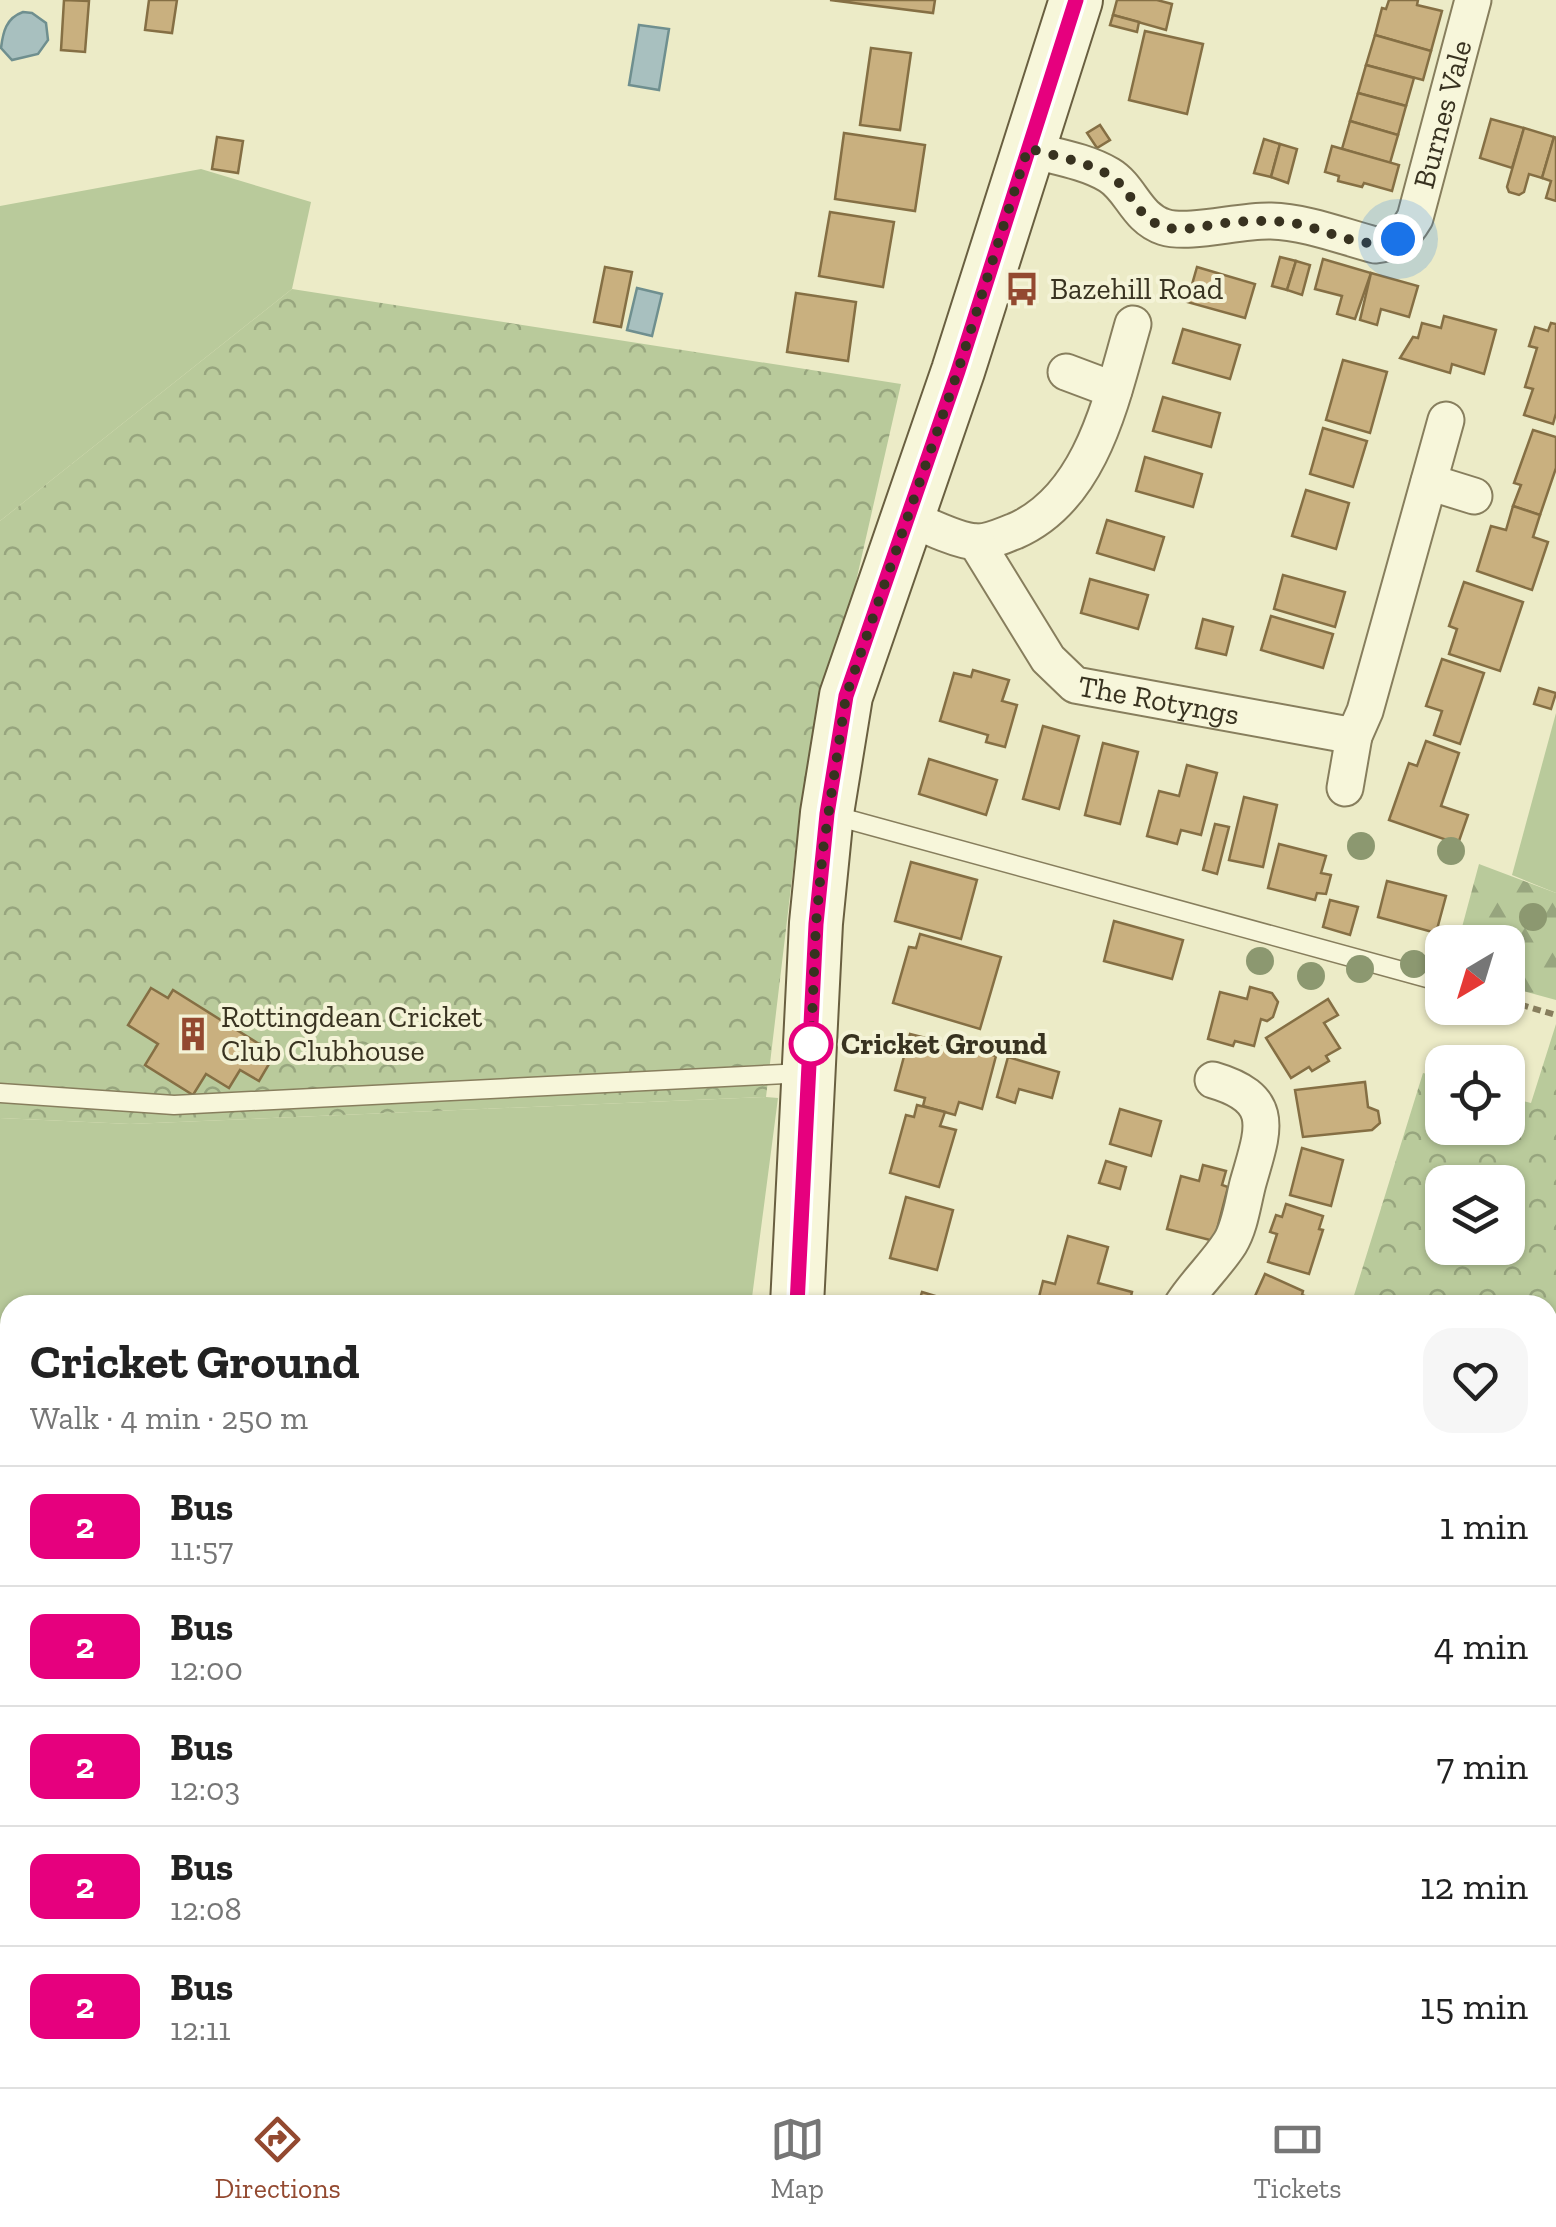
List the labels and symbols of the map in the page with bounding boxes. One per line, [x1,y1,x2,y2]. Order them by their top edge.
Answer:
street label: Burnes Vale [1406,36,1480,192]
your location [1373,214,1423,264]
bus stop icon: Bazehill Road [1003,270,1041,308]
place label: Bazehill Road [1050,271,1224,307]
street label: The Rotyngs [1075,668,1242,733]
north arrow [1425,925,1525,1025]
place label: Rottingdean Cricket Club Clubhouse [221,999,482,1069]
building icon: Rottingdean Cricket Club Clubhouse [174,1015,212,1053]
marker: Cricket Ground [790,1023,832,1065]
place label: Cricket Ground [841,1026,1047,1062]

